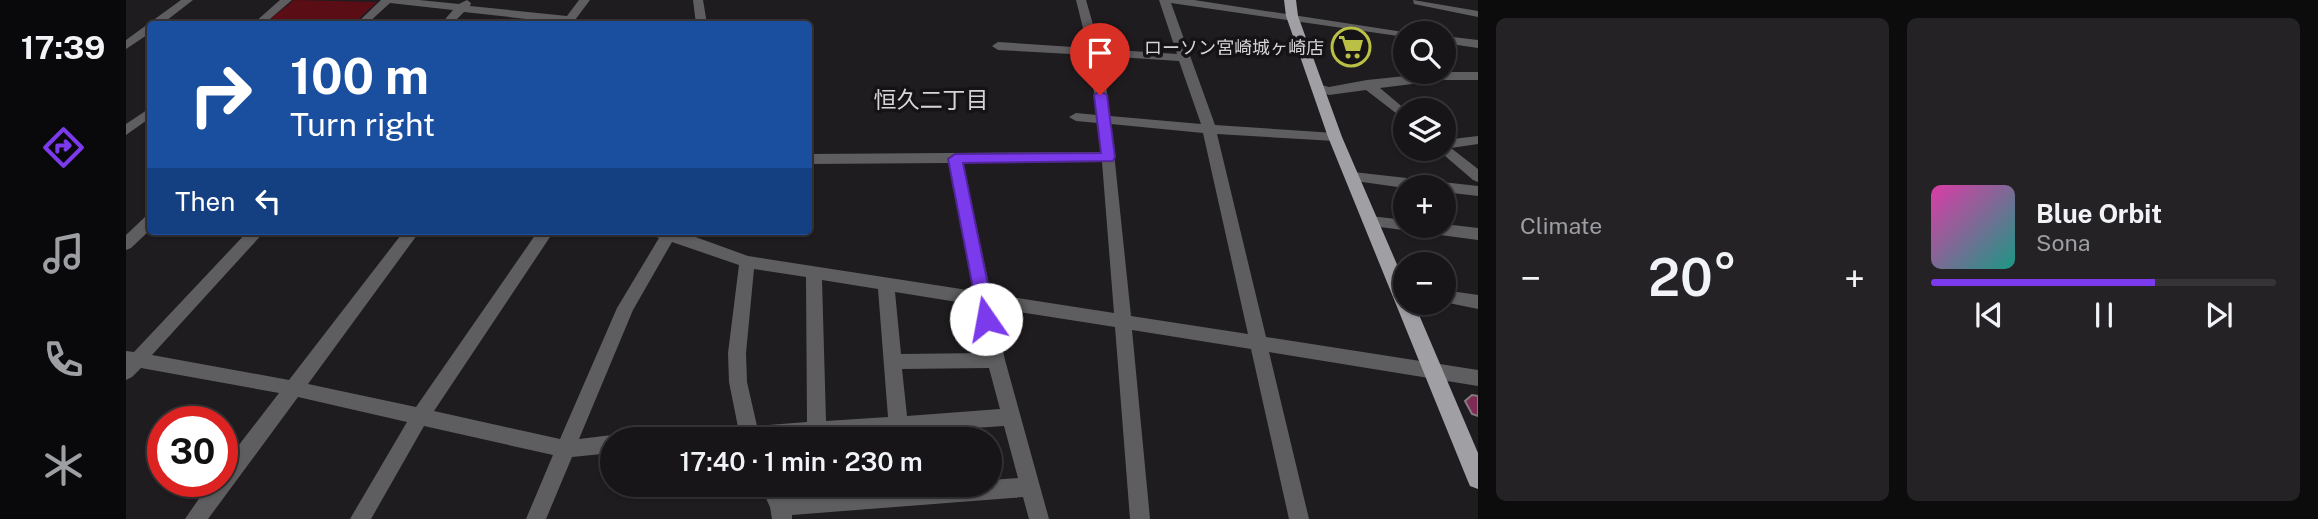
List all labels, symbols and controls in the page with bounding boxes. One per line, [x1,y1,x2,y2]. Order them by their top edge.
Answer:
map controls [1393,21,1456,315]
button: search [1393,21,1456,84]
pin [1070,23,1130,95]
supermarket icon: ローソン宮崎城ヶ崎店 [1330,26,1372,68]
text: 17:39 [21,29,105,66]
icon: arrive [1081,34,1119,72]
place label: ローソン宮崎城ヶ崎店 [1144,37,1324,58]
text: 100 m [290,47,429,105]
icon: right [175,49,266,140]
district label: 恒久二丁目 [874,86,989,113]
button: layers [1393,98,1456,161]
text: Turn right [290,106,435,143]
icon: directions [39,123,88,172]
button: + [1393,175,1456,238]
icon: left [249,182,287,220]
text: Then [175,186,235,217]
text: Blue Orbit [2036,198,2162,229]
text: Climate [1520,212,1602,239]
icon: music [39,229,88,278]
text: Sona [2036,229,2090,256]
text: 20° [1648,247,1737,308]
button: − [1393,252,1456,315]
text: − [1520,256,1541,301]
text: + [1844,256,1865,301]
position arrow [949,282,1023,356]
icon: previous [1970,296,2008,334]
icon: pause [2085,296,2123,334]
icon: next [2200,296,2238,334]
icon: phone [39,335,88,384]
speed limit sign: 30 [147,406,238,497]
icon: climate [39,441,88,490]
text: 17:40 · 1 min · 230 m [679,446,923,477]

